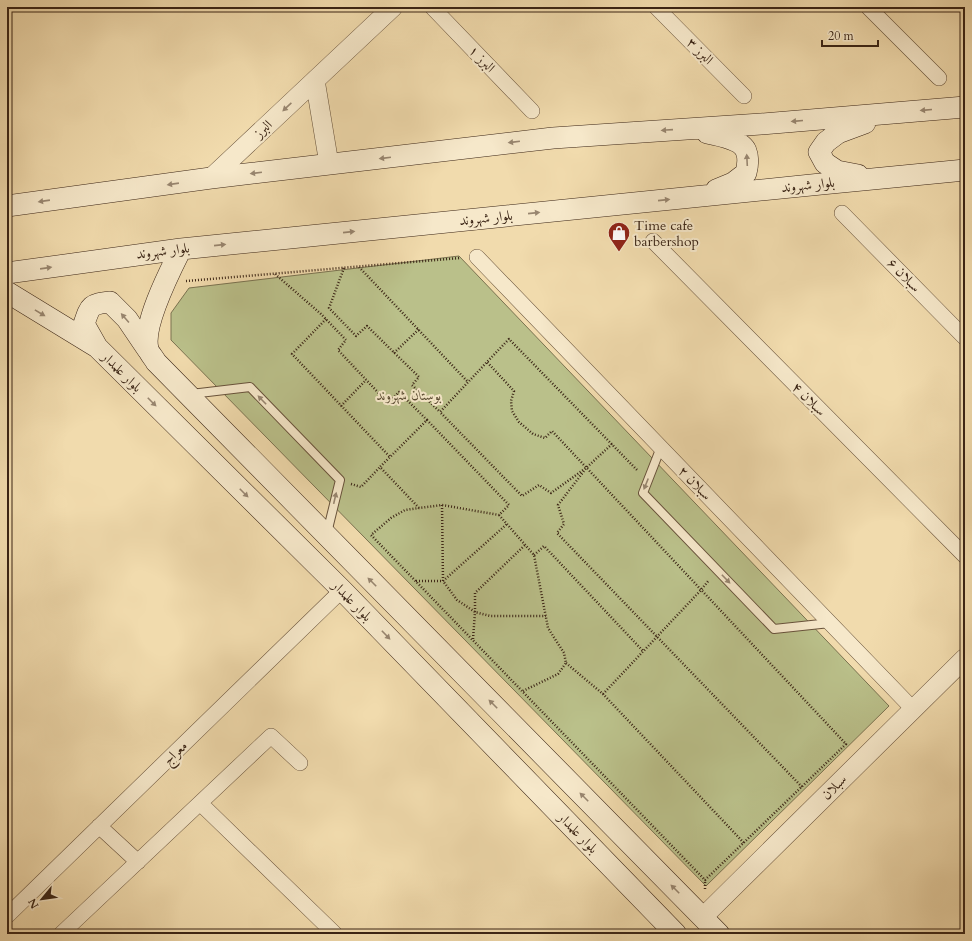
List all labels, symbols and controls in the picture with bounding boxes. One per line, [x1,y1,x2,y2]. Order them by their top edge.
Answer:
scale bar [822,22,878,48]
text: 20 m [828,28,855,44]
street label: البرز ۳ [682,33,718,69]
street label: البرز ۱ [464,41,500,77]
one-way arrow [282,102,292,112]
one-way arrow [920,107,932,114]
street label: البرز [248,116,276,144]
one-way arrow [791,118,803,125]
one-way arrow [661,127,673,134]
one-way arrow [508,139,520,145]
one-way arrow [744,153,750,166]
one-way arrow [379,155,391,161]
one-way arrow [250,170,262,176]
street label: بلوار شهروند [780,173,836,197]
one-way arrow [166,181,179,187]
one-way arrow [658,196,670,203]
one-way arrow [38,198,50,204]
street label: بلوار شهروند [458,206,514,230]
one-way arrow [528,210,540,216]
place label: Time cafe barbershop [634,216,699,251]
shop icon: Time cafe barbershop [606,220,632,253]
one-way arrow [343,228,355,235]
street label: بلوار شهروند [135,238,191,264]
one-way arrow [214,241,226,248]
street label: سبلان ۶ [883,254,925,296]
one-way arrow [40,265,52,271]
one-way arrow [34,309,46,316]
one-way arrow [121,312,130,323]
street label: بلوار علمدار [96,346,147,397]
street label: سبلان ۴ [788,378,830,420]
park label: بوستان شهروند [377,386,442,405]
one-way arrow [257,395,267,405]
one-way arrow [147,397,157,407]
street label: سبلان ۲ [674,462,716,504]
one-way arrow [643,478,649,490]
one-way arrow [240,489,249,498]
one-way arrow [333,492,339,504]
one-way arrow [721,574,731,584]
street label: بلوار علمدار [326,575,377,626]
one-way arrow [367,577,377,587]
one-way arrow [381,630,391,640]
one-way arrow [488,699,498,709]
street label: معراج [158,737,194,772]
street label: سبلان [817,770,851,804]
one-way arrow [579,792,589,802]
street label: بلوار علمدار [552,807,603,858]
north arrow [22,879,62,919]
one-way arrow [671,884,680,894]
text: N [25,895,43,911]

